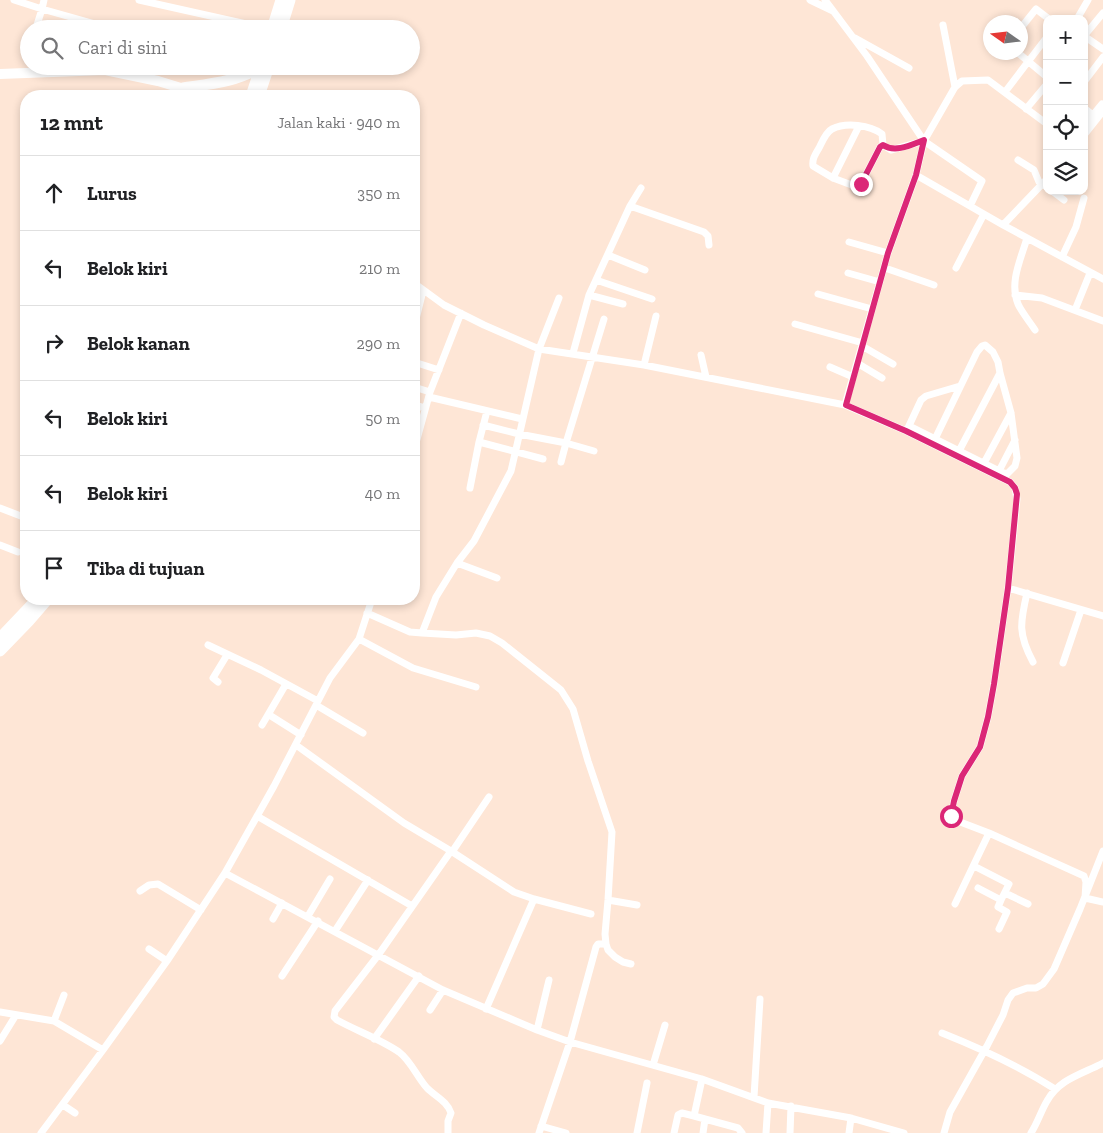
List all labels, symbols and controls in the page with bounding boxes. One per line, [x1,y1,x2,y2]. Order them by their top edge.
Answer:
north arrow [983,15,1028,60]
map controls [1043,15,1088,195]
button: + [1043,15,1088,60]
search box [20,20,420,75]
icon: search [38,34,66,62]
text: Cari di sini [78,36,167,59]
button: − [1043,60,1088,105]
button: locate [1043,105,1088,150]
text: 12 mnt [40,110,103,135]
text: Jalan kaki · 940 m [277,113,400,132]
button: layers [1043,150,1088,195]
route end [850,173,873,196]
icon: ahead [40,179,68,207]
text: Lurus [87,182,137,205]
text: 350 m [357,184,400,203]
icon: left [40,254,68,282]
text: Belok kiri [87,257,168,280]
text: 210 m [359,259,400,278]
icon: right [40,329,68,357]
text: Belok kanan [87,332,190,355]
text: 290 m [357,334,400,353]
icon: left [40,404,68,432]
text: Belok kiri [87,407,168,430]
text: 50 m [365,409,400,428]
icon: left [40,479,68,507]
text: Belok kiri [87,482,168,505]
text: 40 m [365,484,400,503]
icon: arrive [40,554,68,582]
text: Tiba di tujuan [87,557,204,580]
route start [940,805,963,828]

